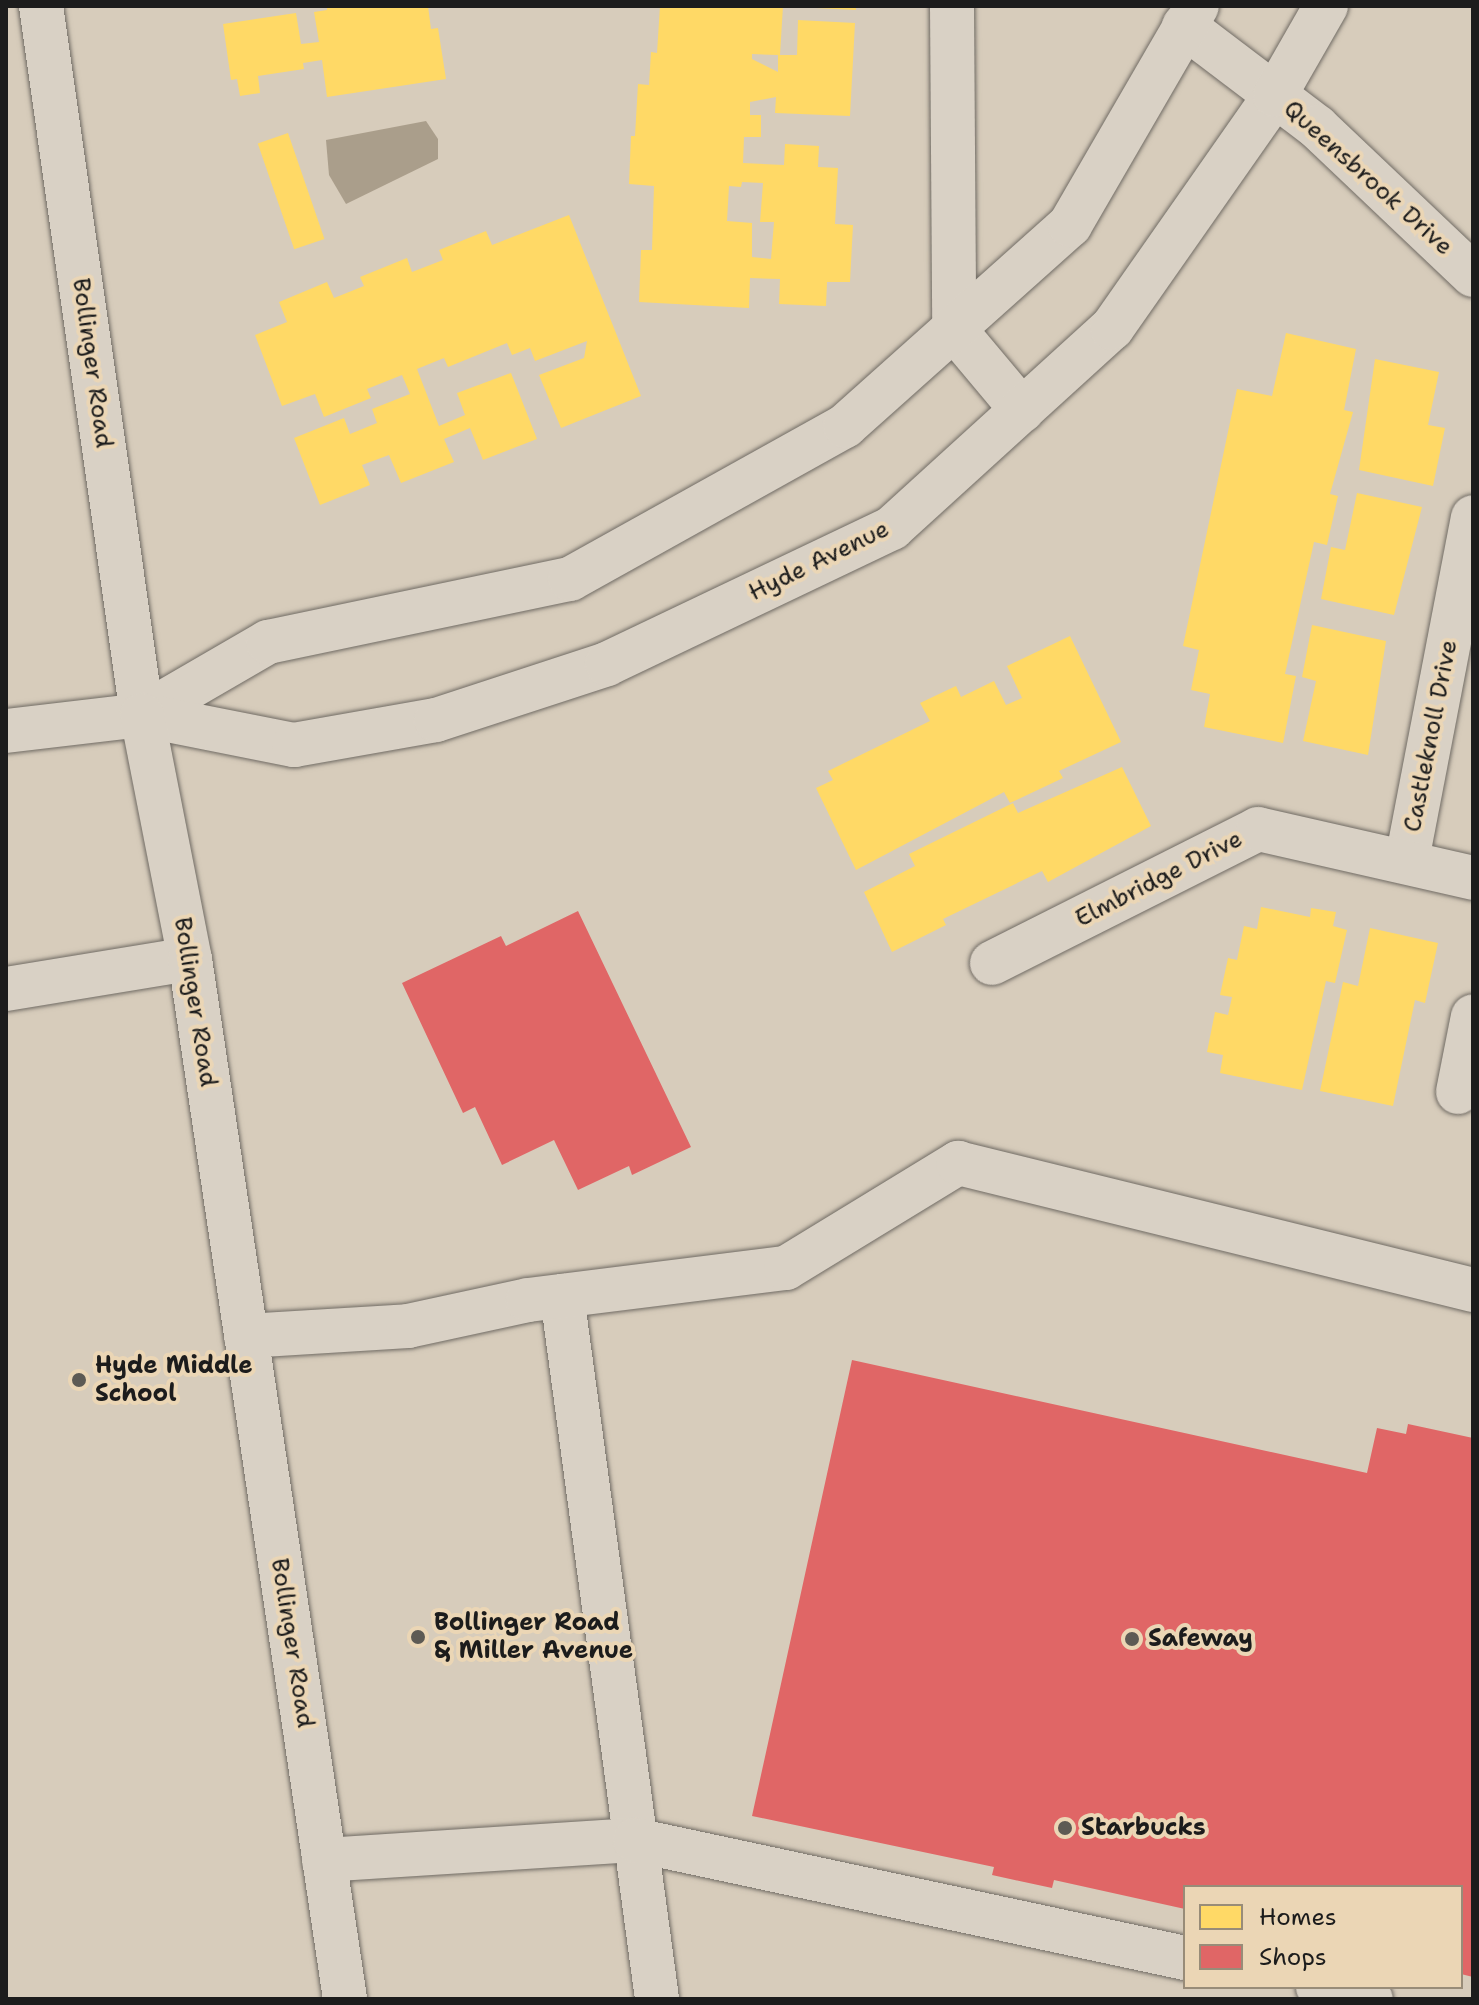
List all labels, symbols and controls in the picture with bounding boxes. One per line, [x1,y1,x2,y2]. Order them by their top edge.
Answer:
street label: Queensbrook Drive [1278,95,1458,261]
street label: Bollinger Road [66,276,118,450]
street label: Hyde Avenue [744,515,894,607]
street label: Castleknoll Drive [1398,637,1464,835]
street label: Elmbridge Drive [1071,824,1247,934]
street label: Bollinger Road [167,915,223,1089]
place label: Hyde Middle School [95,1352,253,1408]
marker: Hyde Middle School [70,1371,88,1389]
street label: Bollinger Road [264,1556,320,1730]
place label: Bollinger Road & Miller Avenue [434,1609,633,1665]
place label: Safeway [1148,1625,1253,1653]
marker: Bollinger Road & Miller Avenue [409,1628,427,1646]
marker: Safeway [1123,1630,1141,1648]
place label: Starbucks [1081,1814,1206,1842]
marker: Starbucks [1056,1819,1074,1837]
legend [1183,1885,1463,1989]
text: Homes [1259,1901,1337,1933]
text: Shops [1259,1941,1327,1973]

